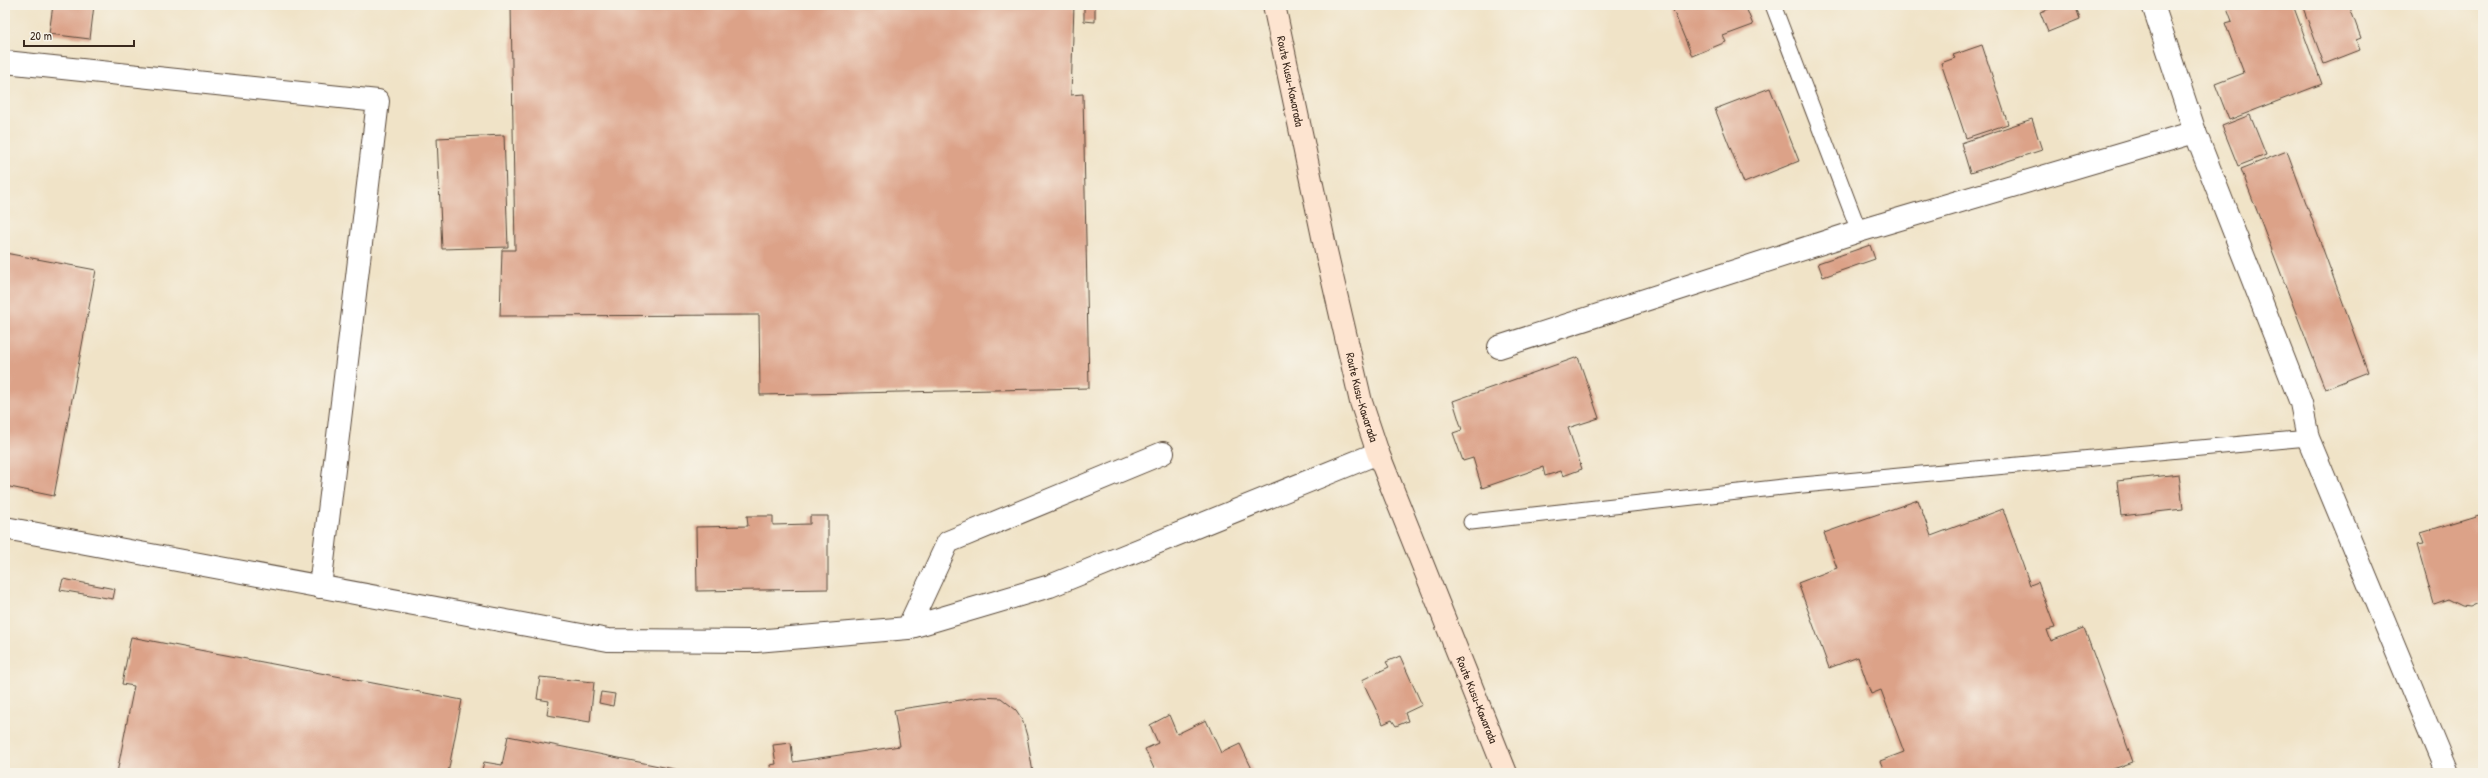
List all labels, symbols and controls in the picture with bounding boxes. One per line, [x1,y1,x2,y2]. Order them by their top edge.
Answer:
scale bar [24,22,134,48]
text: 20 m [30,27,52,44]
street label: Route Kusu-Kawarada [1273,34,1309,128]
street label: Route Kusu-Kawarada [1342,351,1383,444]
street label: Route Kusu-Kawarada [1452,654,1502,746]

